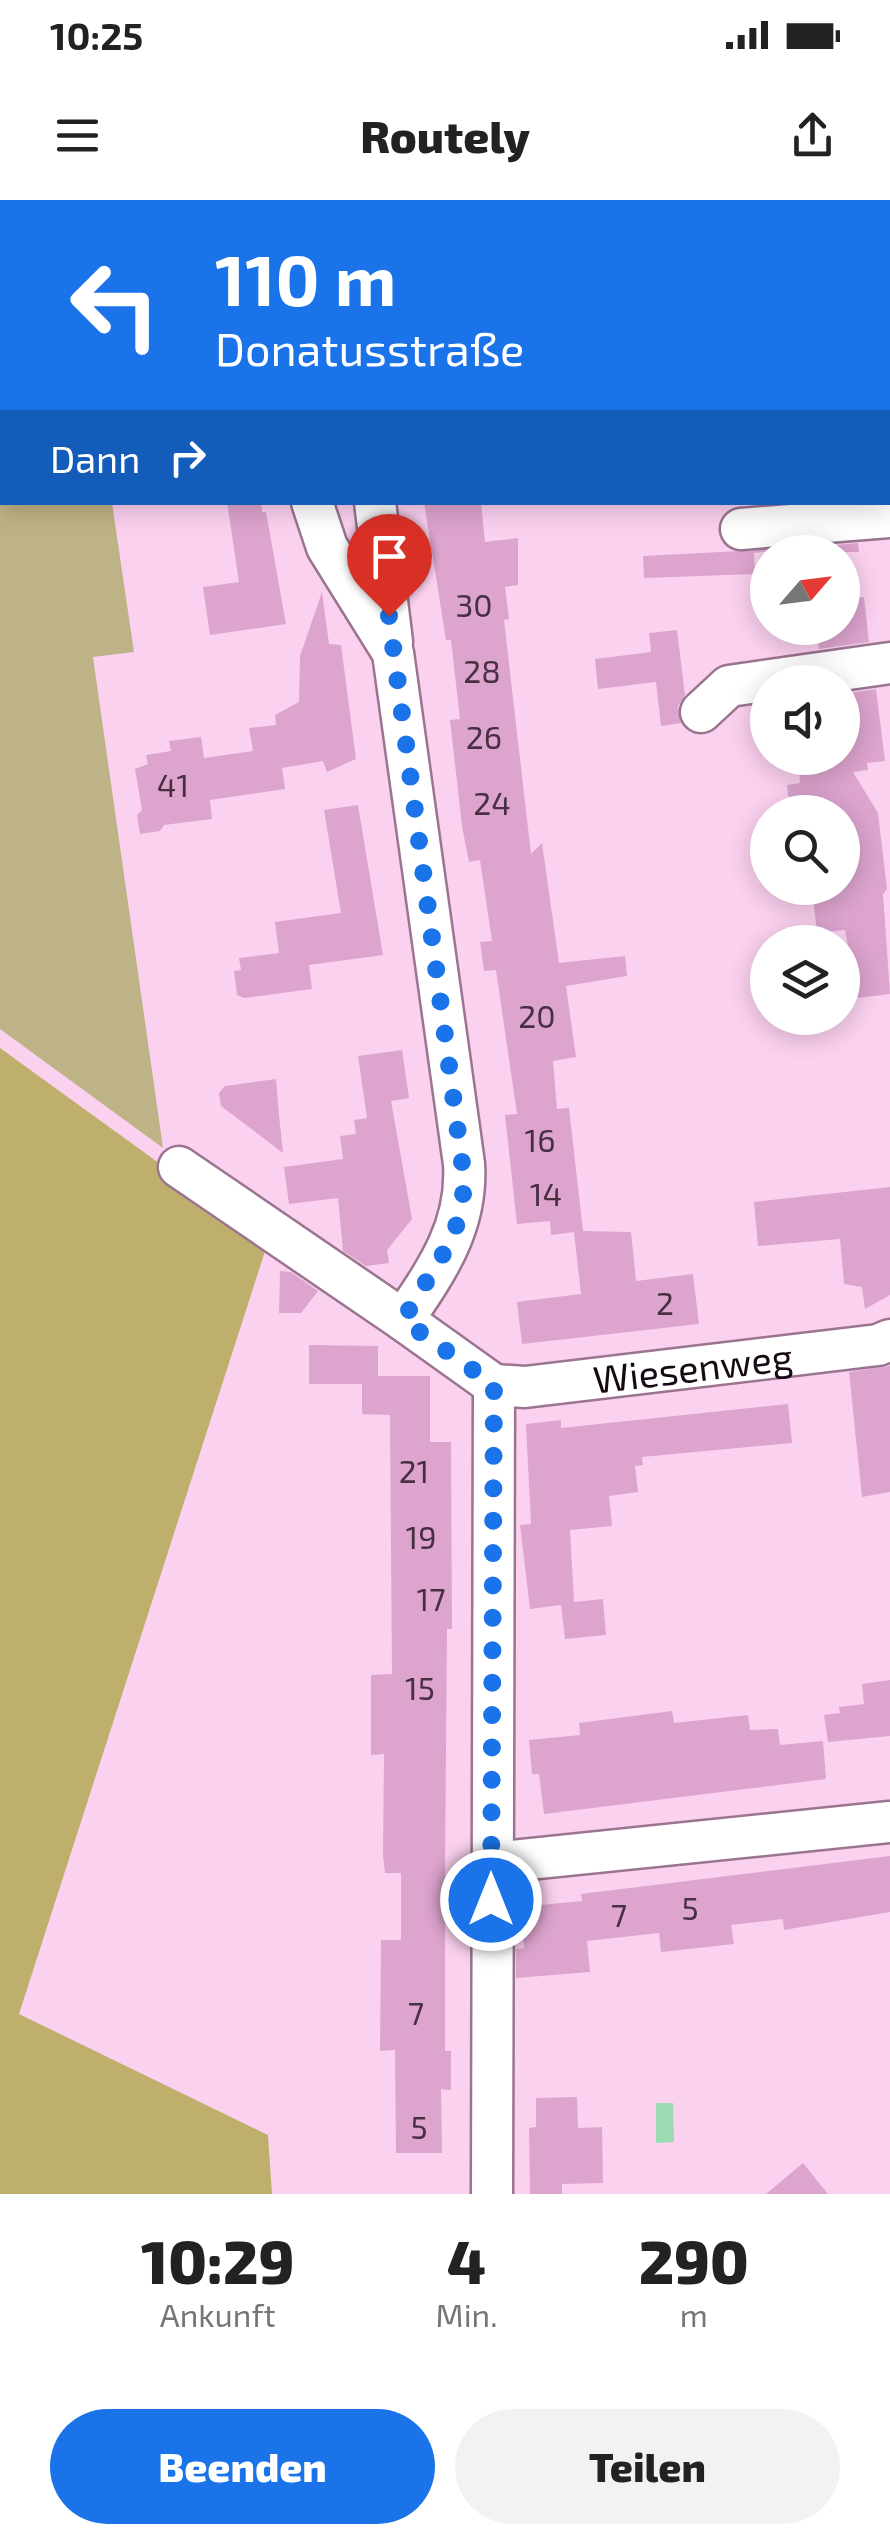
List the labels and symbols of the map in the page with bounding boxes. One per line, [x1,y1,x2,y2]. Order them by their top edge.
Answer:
pin [347,514,432,617]
north arrow [750,535,860,645]
house number: 30 [455,585,493,623]
house number: 28 [463,651,501,689]
house number: 26 [466,717,502,755]
house number: 41 [157,765,189,803]
house number: 24 [473,783,511,821]
house number: 20 [518,996,556,1034]
house number: 16 [524,1120,556,1158]
house number: 14 [530,1174,562,1212]
house number: 2 [656,1283,674,1321]
street label: Wiesenweg [590,1332,795,1402]
house number: 21 [399,1451,429,1489]
house number: 19 [405,1517,437,1555]
house number: 17 [416,1579,446,1617]
house number: 15 [405,1668,435,1706]
position arrow [439,1848,543,1952]
house number: 5 [681,1888,699,1926]
house number: 7 [611,1895,627,1933]
house number: 7 [408,1993,424,2031]
house number: 5 [410,2107,428,2145]

